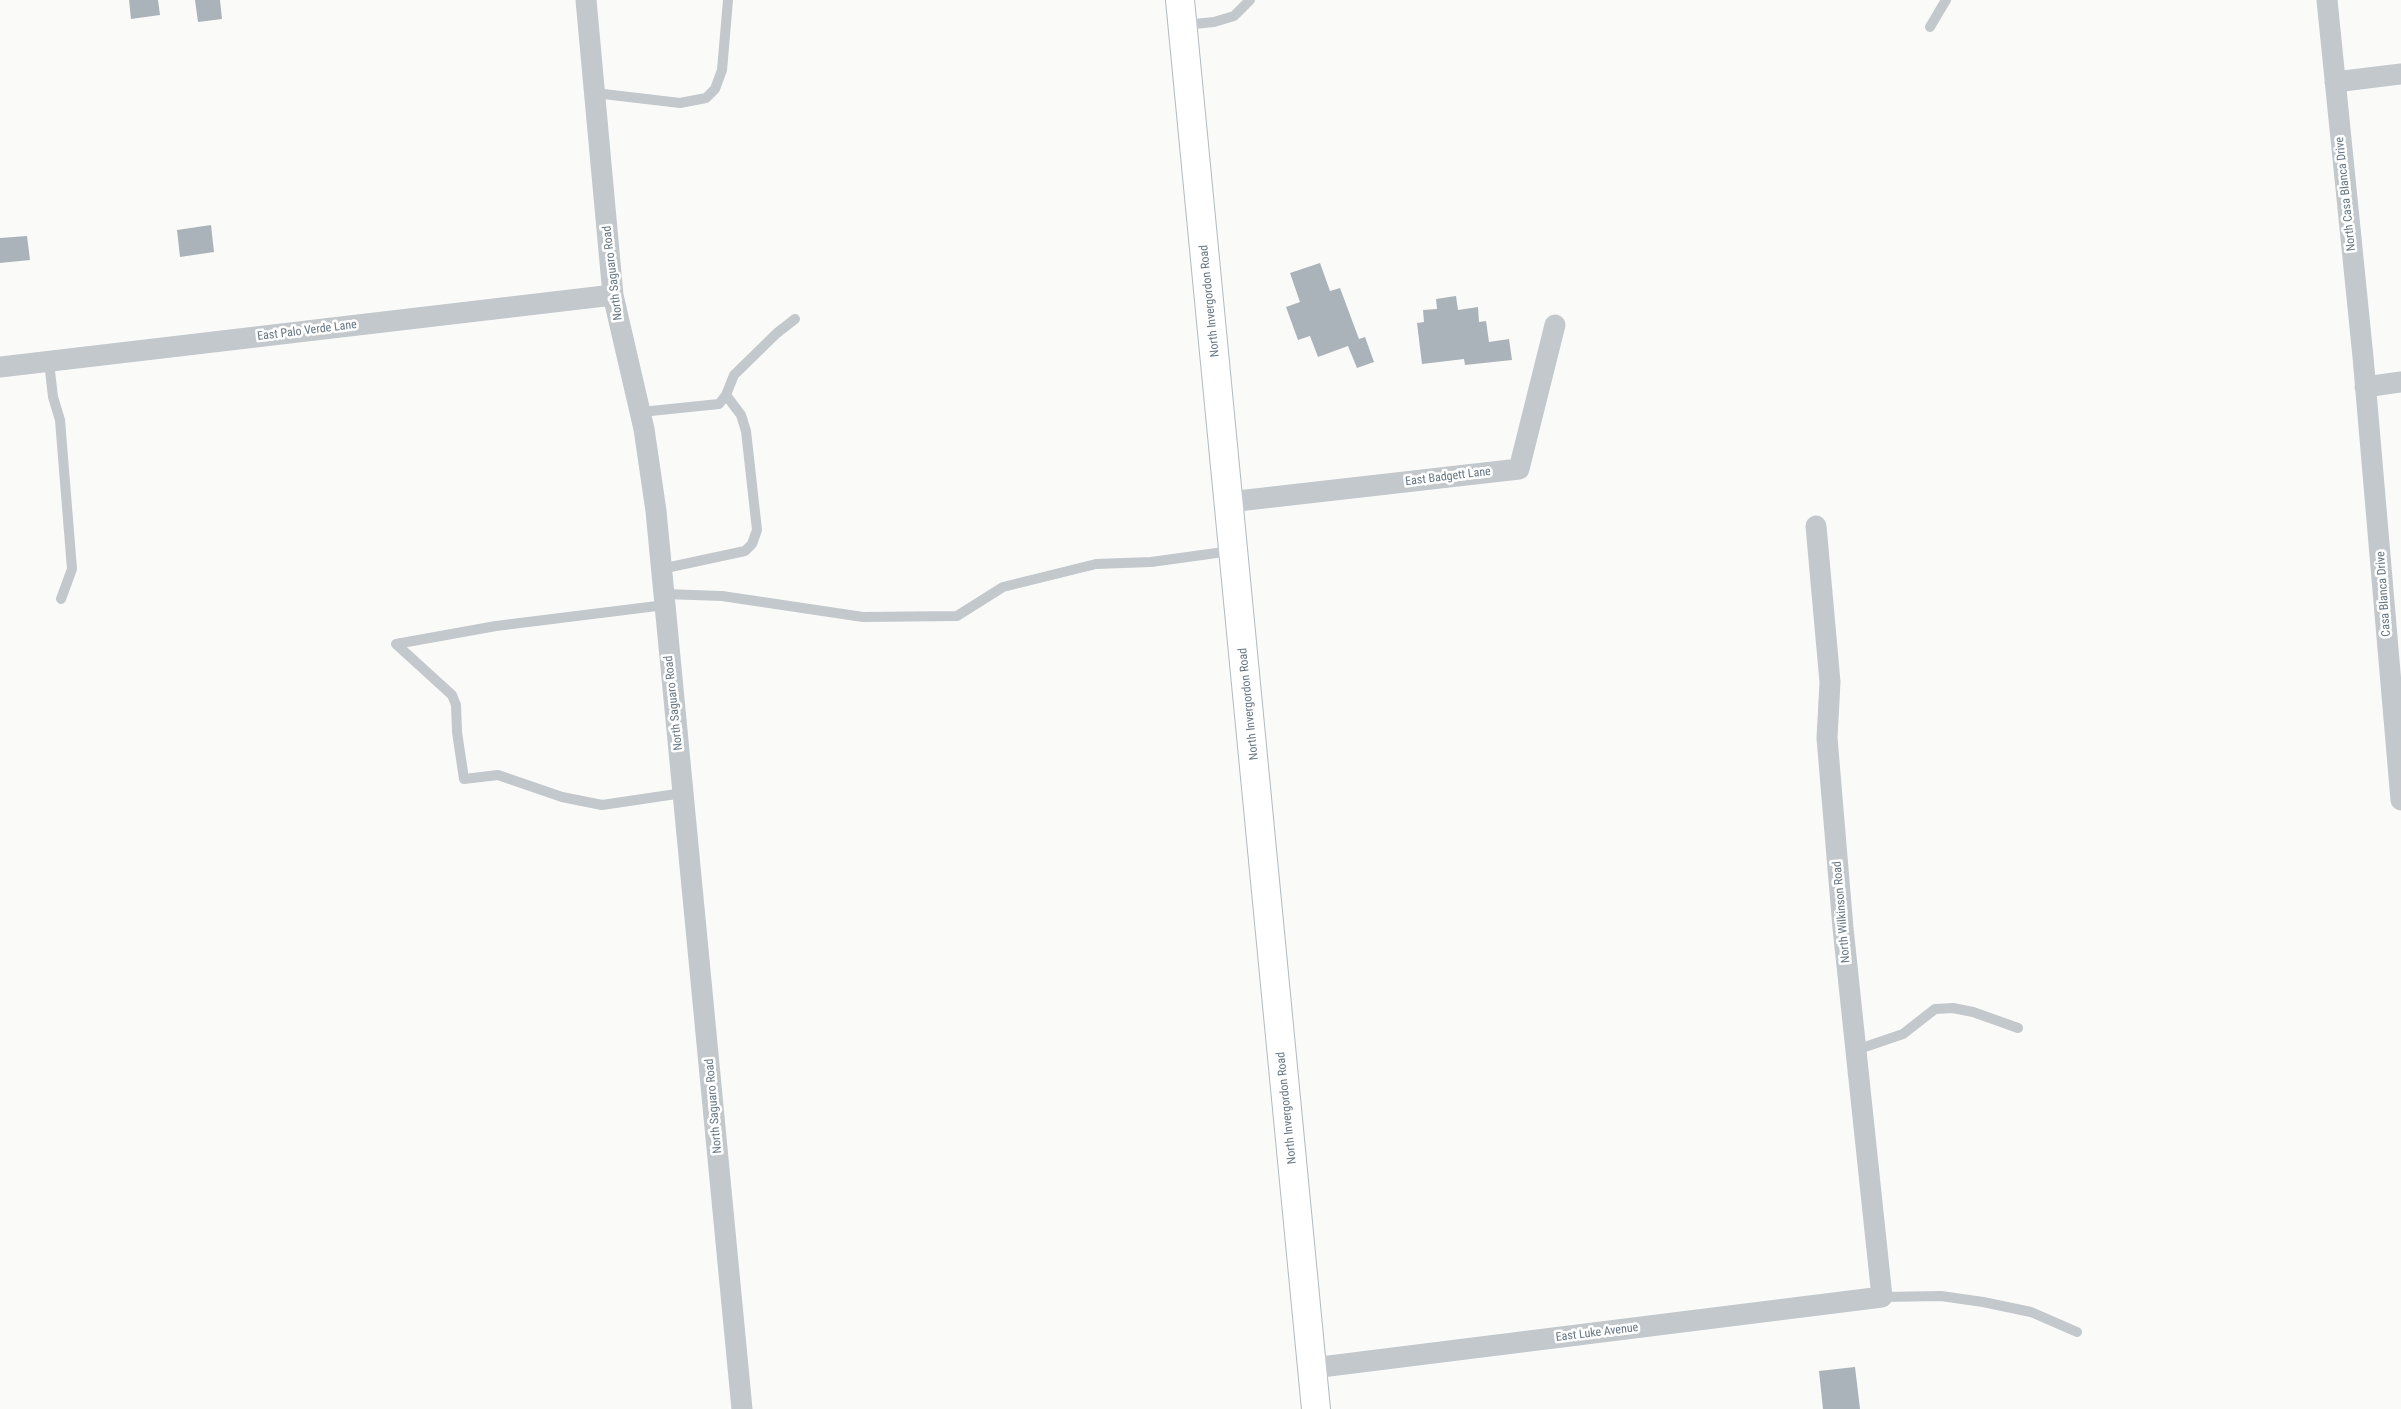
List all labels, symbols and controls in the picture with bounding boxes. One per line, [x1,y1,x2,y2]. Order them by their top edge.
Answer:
street label: North Casa Blanca Drive [2333,136,2359,252]
street label: North Saguaro Road [600,225,626,321]
street label: North Invergordon Road [1197,244,1223,358]
street label: East Palo Verde Lane [256,318,358,344]
street label: East Badgett Lane [1404,465,1492,489]
street label: Casa Blanca Drive [2374,551,2394,637]
street label: North Invergordon Road [1236,647,1262,761]
street label: North Saguaro Road [662,655,686,751]
street label: North Wilkinson Road [1830,860,1854,964]
street label: North Invergordon Road [1274,1051,1300,1165]
street label: North Saguaro Road [703,1058,725,1154]
street label: East Luke Avenue [1555,1321,1639,1345]

